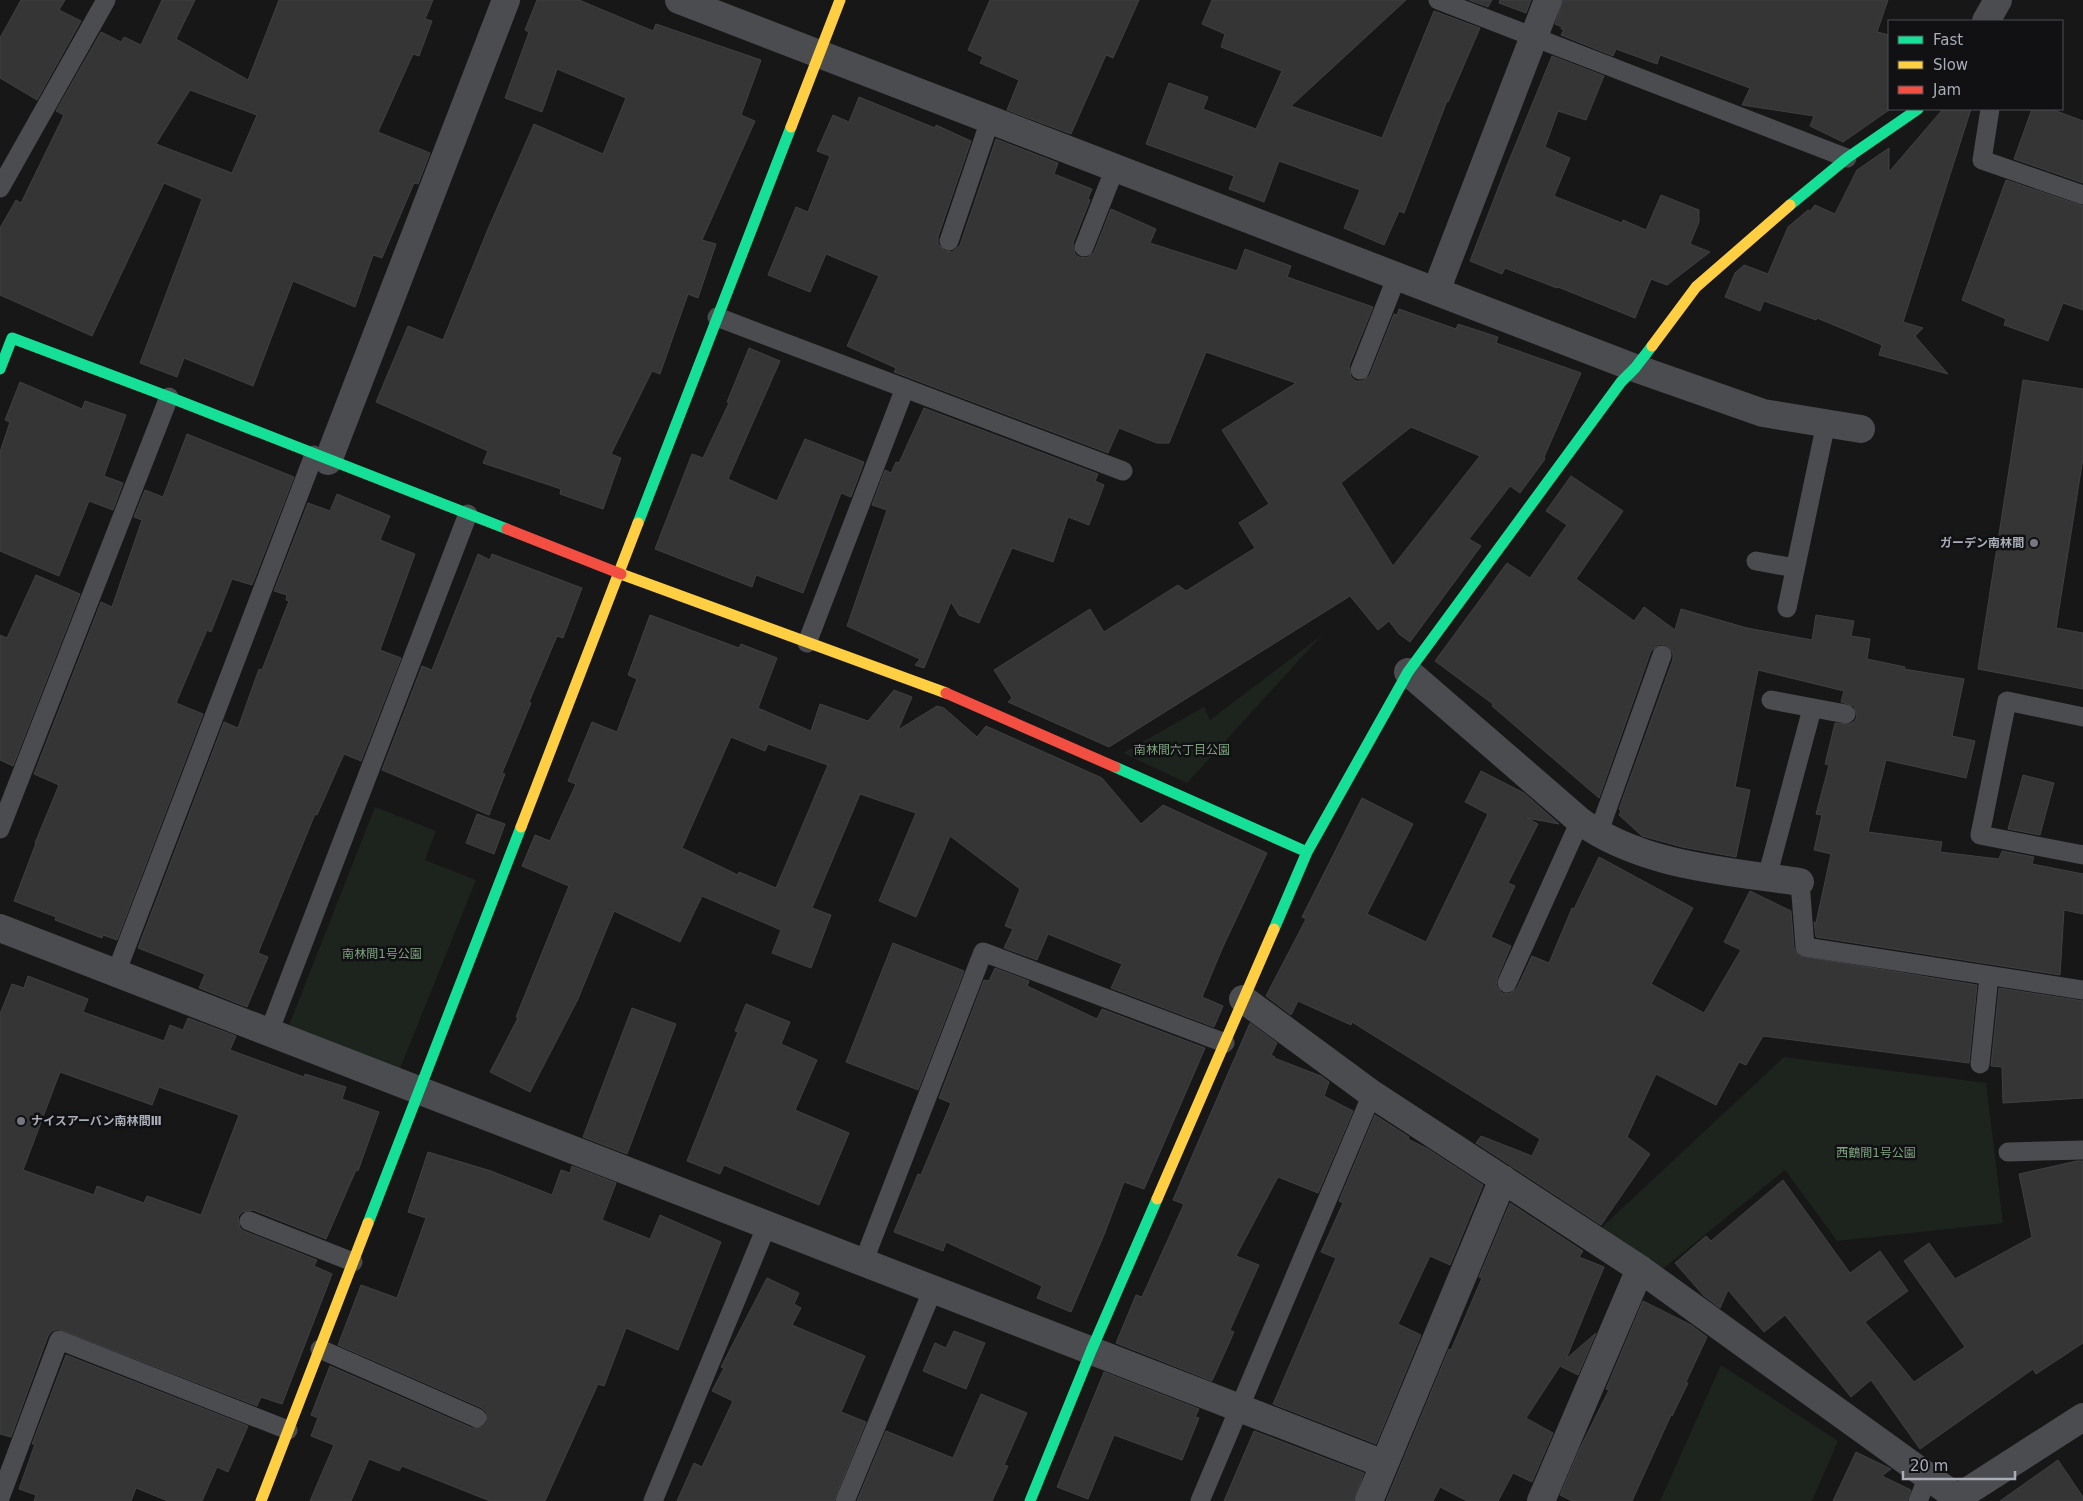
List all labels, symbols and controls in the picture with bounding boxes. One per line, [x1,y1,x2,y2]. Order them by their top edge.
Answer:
legend [1888,20,2063,110]
text: Fast [1933,31,1963,49]
text: Slow [1933,56,1968,74]
text: Jam [1932,81,1961,99]
place label: ガーデン南林間 [1940,536,2024,550]
marker: ガーデン南林間 [2028,537,2040,549]
park label: 南林間六丁目公園 [1134,743,1230,757]
park label: 南林間1号公園 [342,947,422,961]
place label: ナイスアーバン南林間Ⅲ [31,1114,162,1128]
marker: ナイスアーバン南林間Ⅲ [15,1115,27,1127]
park label: 西鶴間1号公園 [1836,1146,1916,1160]
scale bar [1903,1448,2016,1480]
text: 20 m [1910,1457,1948,1475]

